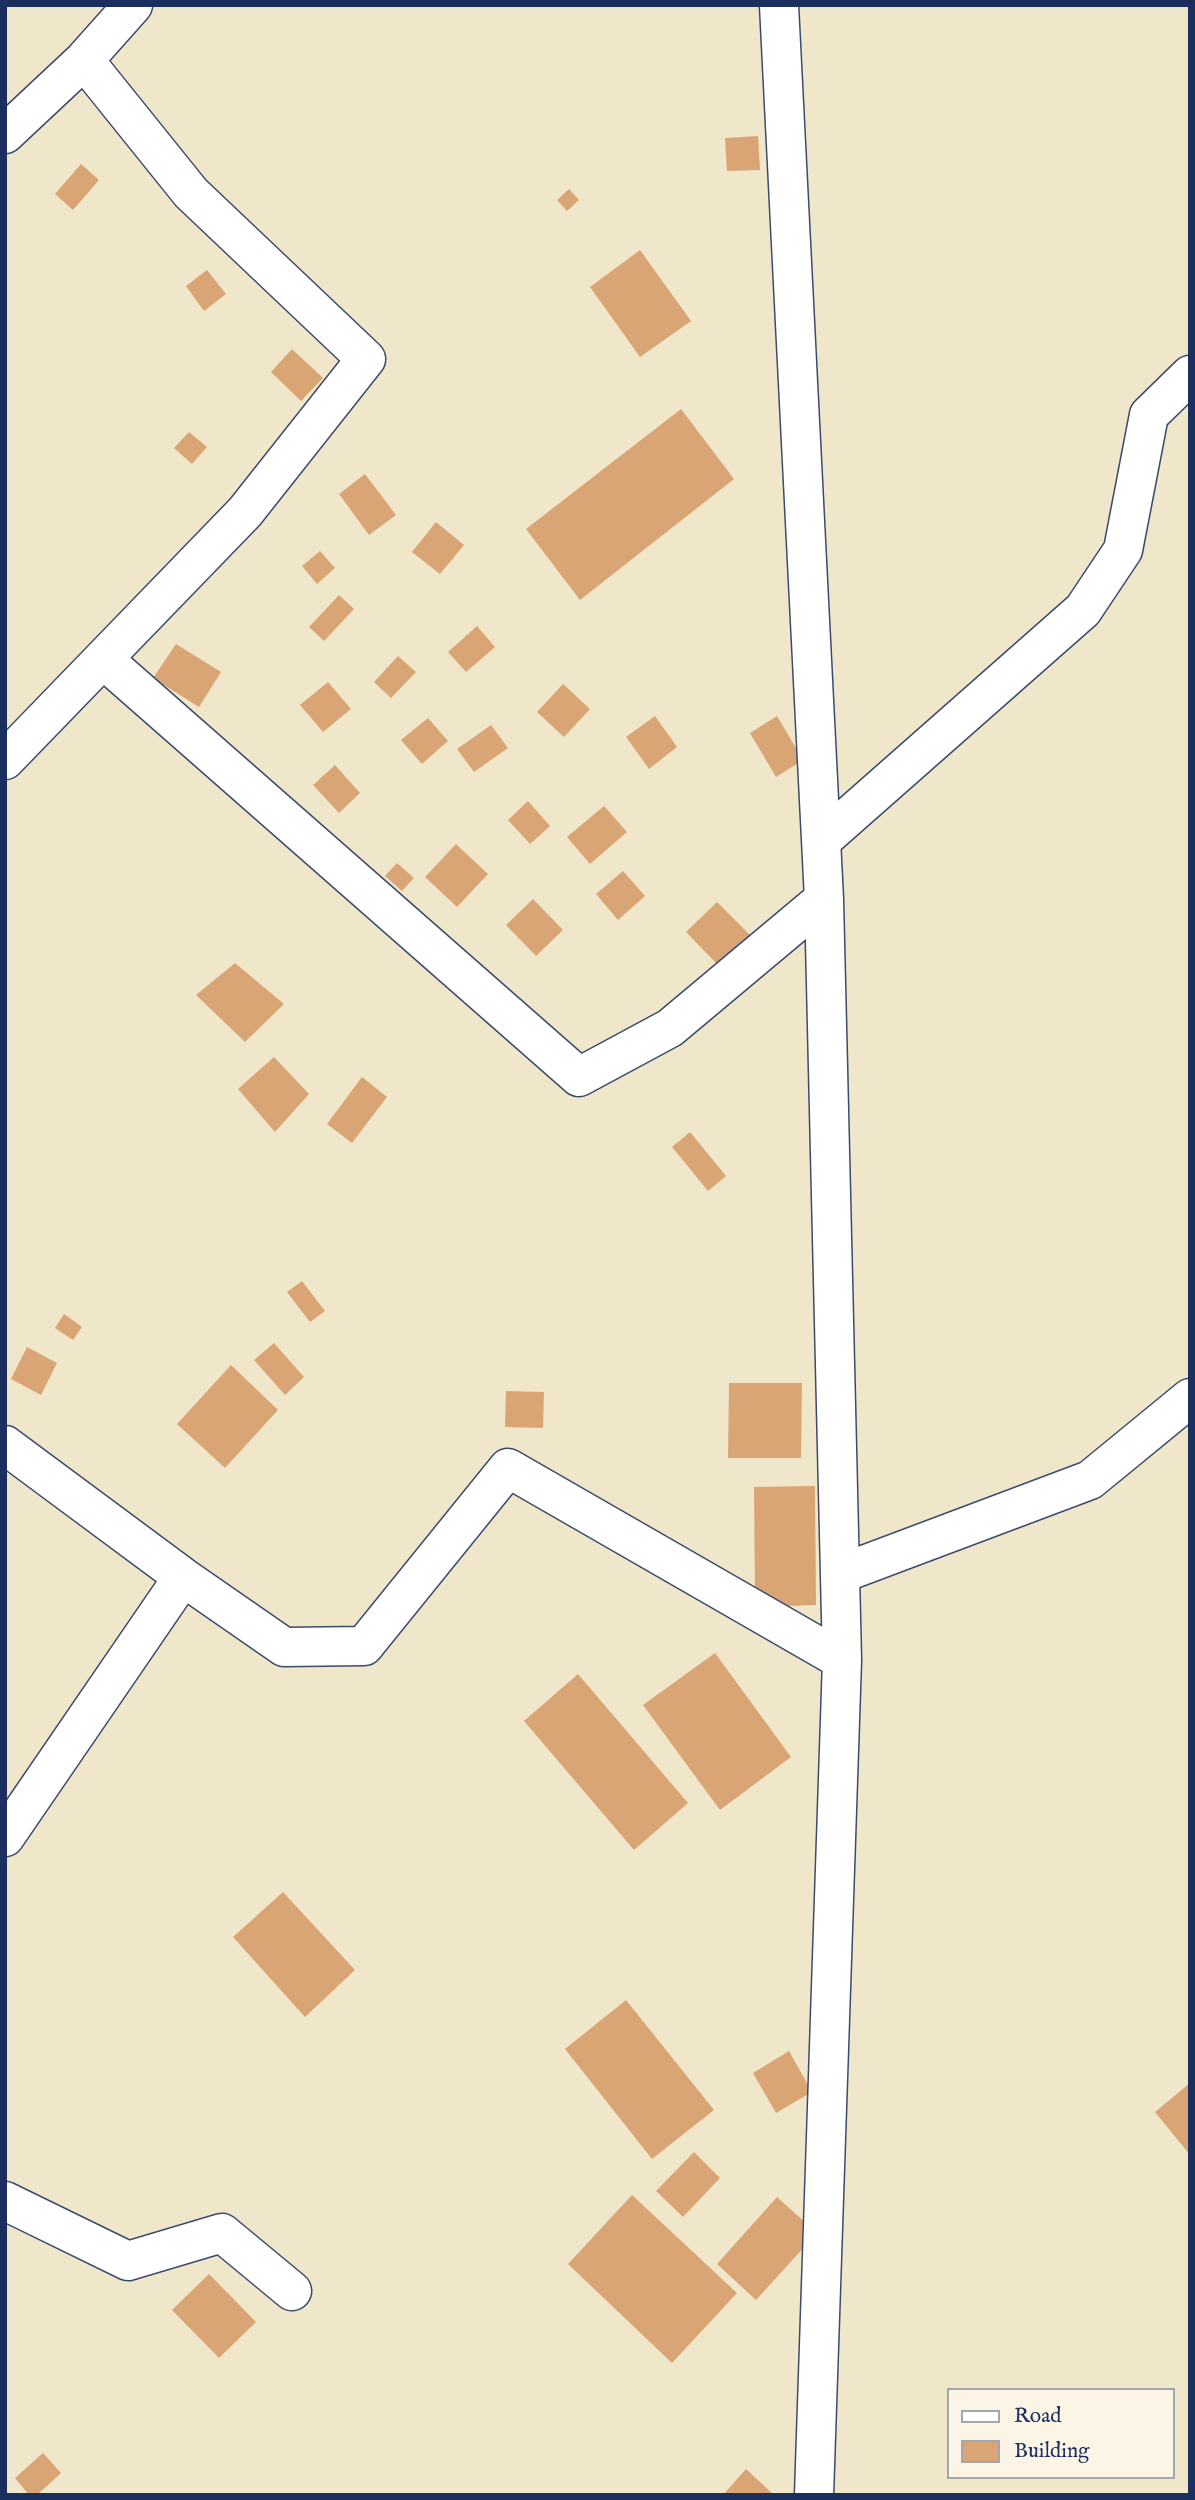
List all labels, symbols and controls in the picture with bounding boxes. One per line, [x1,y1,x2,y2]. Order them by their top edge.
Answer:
legend [946,2388,1174,2479]
text: Road [1014,2403,1061,2430]
text: Building [1014,2438,1089,2465]

